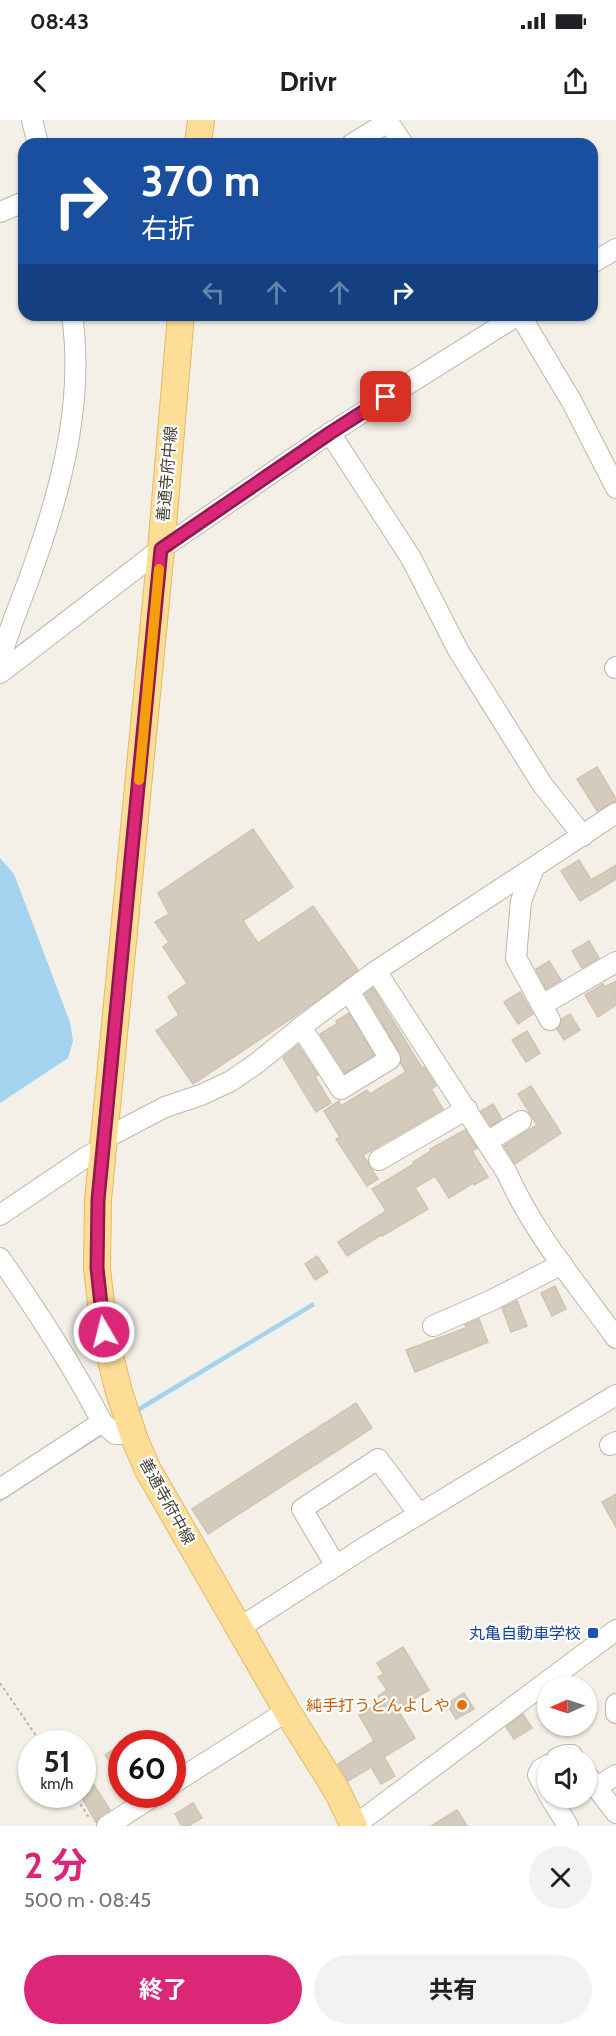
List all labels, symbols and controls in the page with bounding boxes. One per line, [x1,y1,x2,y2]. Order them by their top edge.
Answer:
text: 08:43 [30,8,89,35]
icon: back [24,65,57,98]
text: Drivr [280,65,336,98]
icon: share [559,65,592,98]
text: 370 m [141,155,260,207]
icon: right [42,162,120,240]
text: 右折 [141,212,195,245]
icon: left [197,276,230,309]
icon: ahead [260,276,293,309]
icon: ahead [323,276,356,309]
icon: right [386,276,419,309]
pin [360,371,411,422]
icon: arrive [369,380,402,413]
street label: 善通寺府中線 [153,425,181,523]
position arrow [72,1300,136,1364]
street label: 善通寺府中線 [135,1454,199,1548]
place label: 丸亀自動車学校 [469,1624,581,1643]
marker: 丸亀自動車学校 [586,1626,600,1640]
north arrow [537,1676,597,1736]
map controls [537,1676,597,1808]
place label: 純手打うどんよしや [306,1696,450,1715]
marker: 純手打うどんよしや [455,1698,469,1712]
speed limit sign: 60 [108,1730,186,1808]
text: 51 [43,1743,71,1780]
button: sound [537,1748,597,1808]
text: km/h [41,1775,73,1793]
text: 2 分 [24,1843,87,1887]
button: close [529,1846,592,1909]
text: 500 m · 08:45 [24,1888,151,1912]
button: 終了 [24,1955,302,2024]
button: 共有 [314,1955,592,2024]

